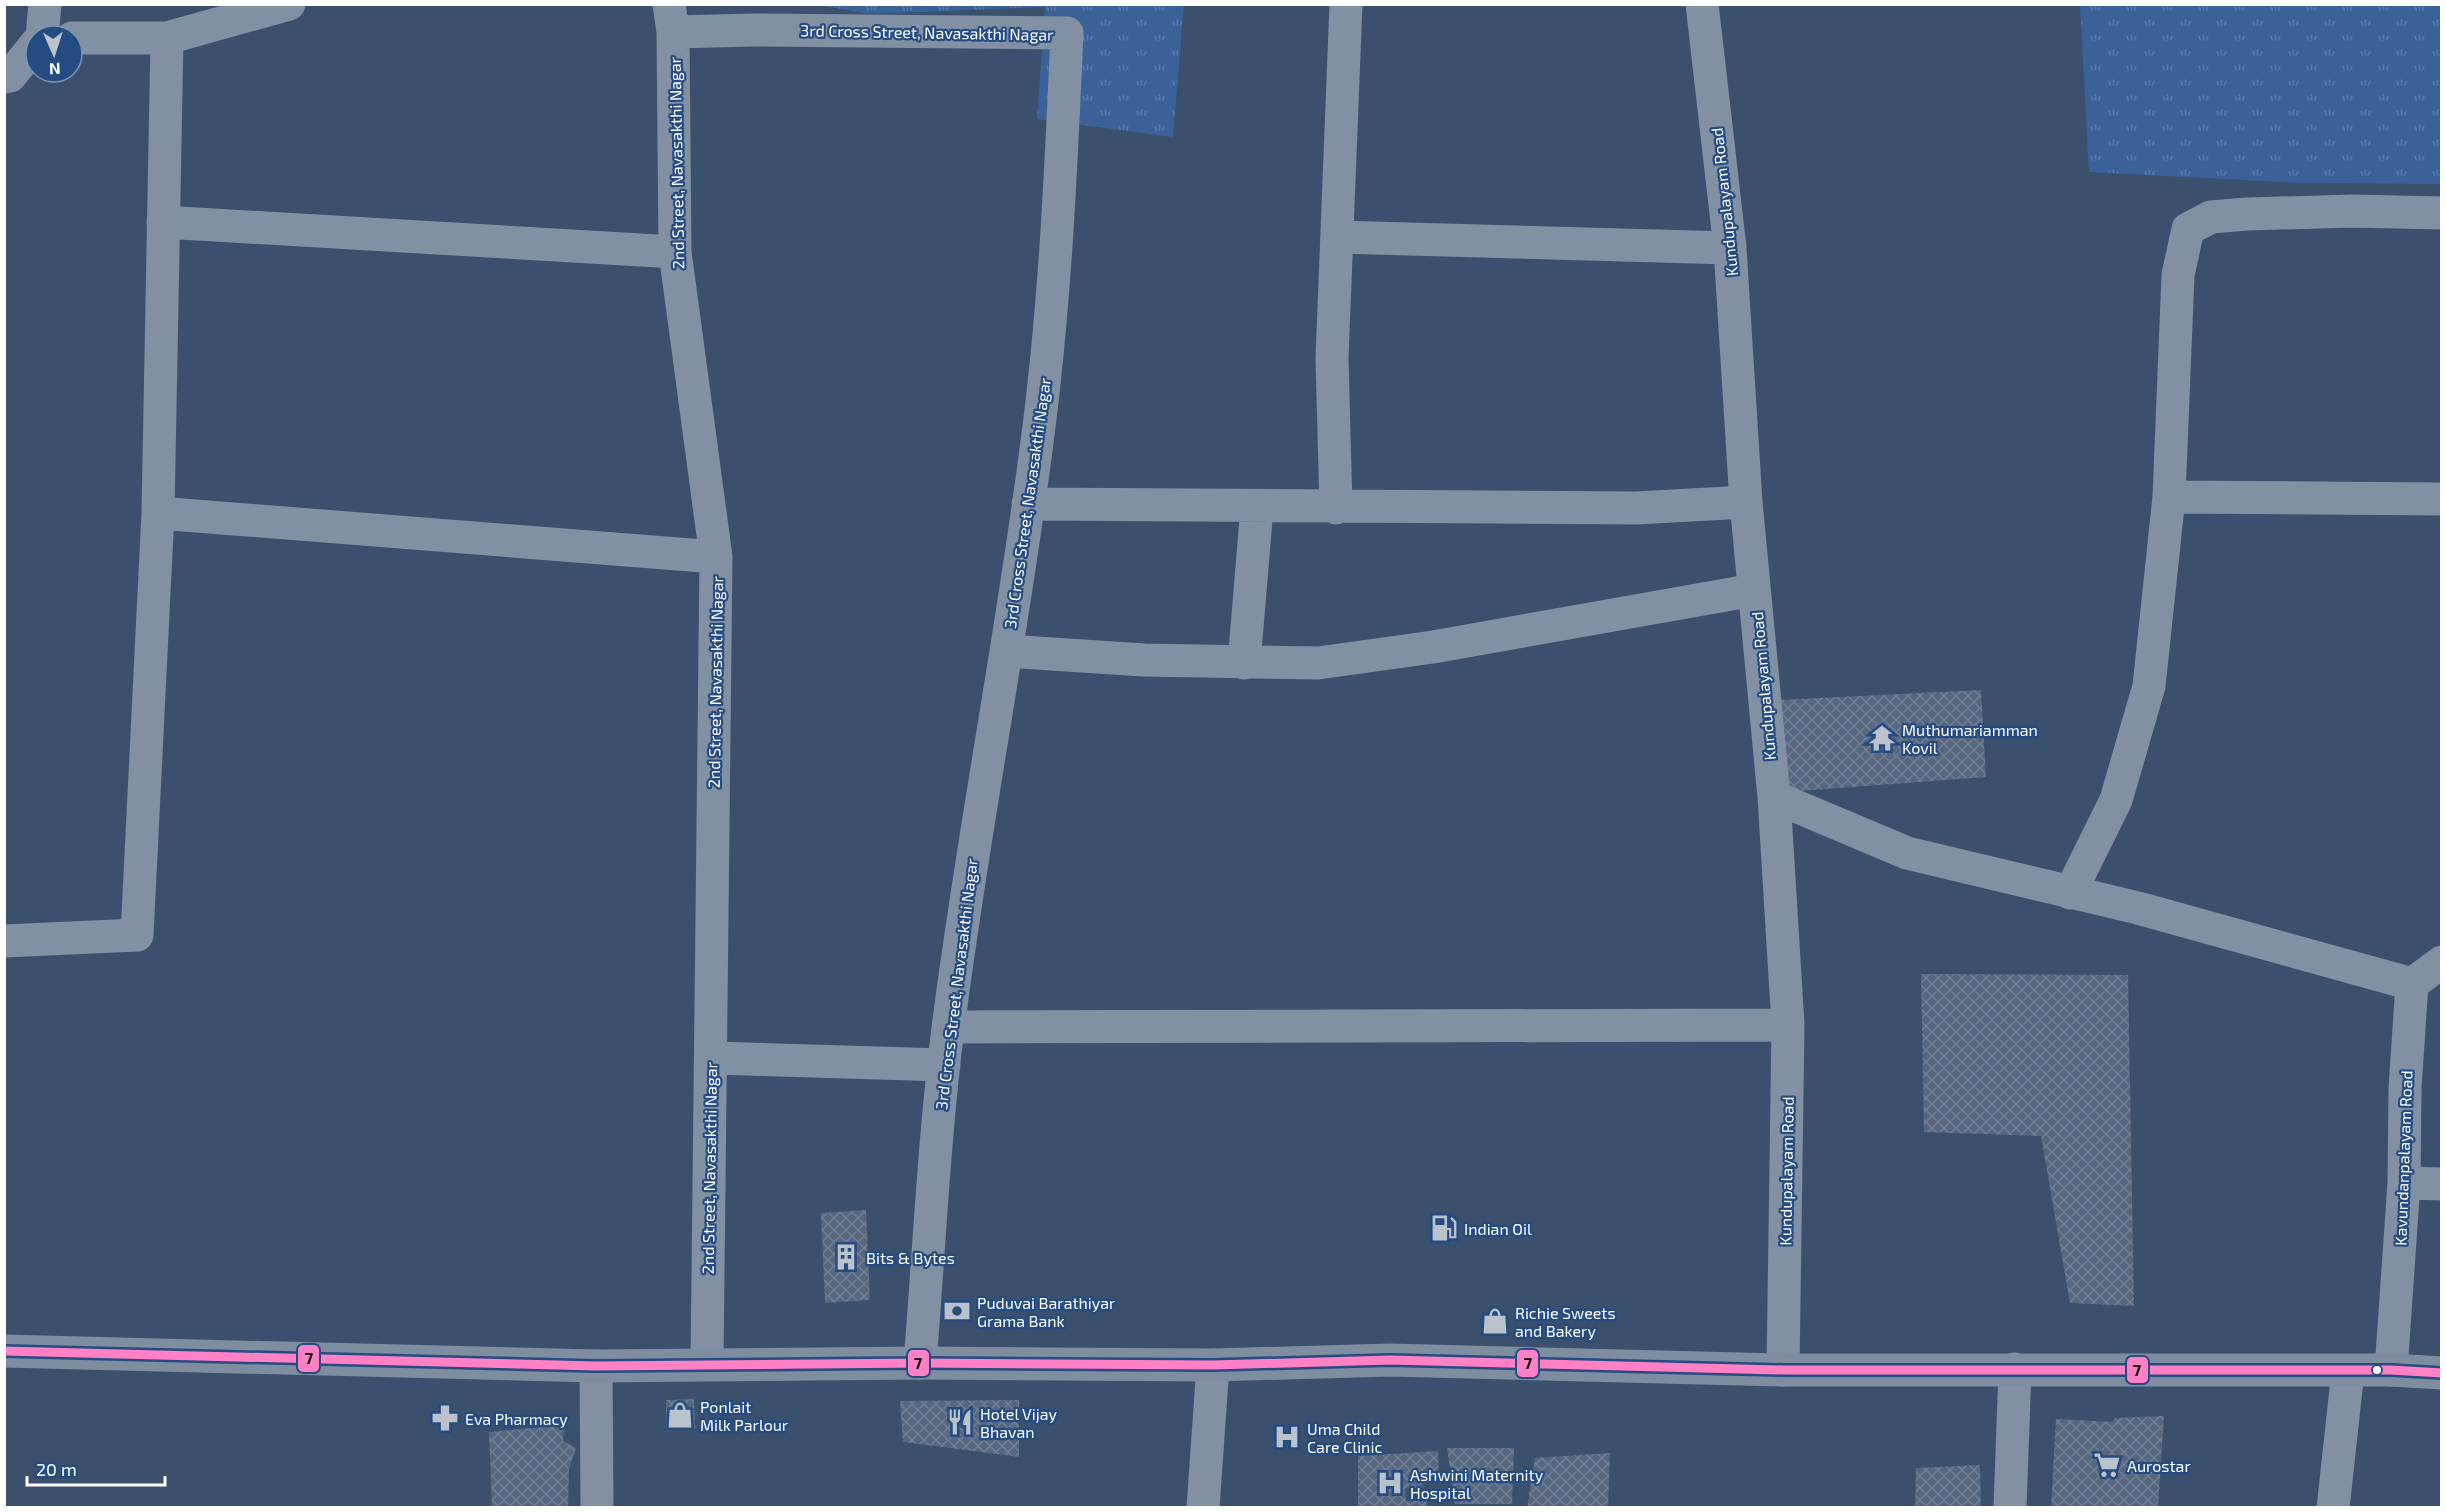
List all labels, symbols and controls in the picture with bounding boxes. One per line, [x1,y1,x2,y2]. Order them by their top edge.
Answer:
street label: 3rd Cross Street, Navasakthi Nagar [800,20,1054,44]
north arrow [24,24,84,84]
street label: 2nd Street, Navasakthi Nagar [665,56,687,269]
text: N [49,60,61,79]
street label: Kundupalayam Road [1707,127,1741,277]
street label: 3rd Cross Street, Navasakthi Nagar [1000,376,1054,630]
street label: 2nd Street, Navasakthi Nagar [704,575,726,788]
street label: Kundupalayam Road [1747,611,1779,761]
place label: Muthumariamman Kovil [1902,720,2038,757]
temple icon: Muthumariamman Kovil [1867,723,1897,753]
street label: 3rd Cross Street, Navasakthi Nagar [931,857,981,1111]
street label: 2nd Street, Navasakthi Nagar [698,1061,720,1274]
street label: Kavundanpalayam Road [2390,1070,2416,1246]
street label: Kundupalayam Road [1775,1096,1797,1246]
fuel station icon: Indian Oil [1429,1213,1459,1243]
place label: Indian Oil [1464,1219,1532,1238]
building icon: Bits & Bytes [831,1242,861,1272]
place label: Bits & Bytes [866,1248,955,1267]
place label: Puduvai Barathiyar Grama Bank [977,1293,1116,1330]
bank icon: Puduvai Barathiyar Grama Bank [942,1296,972,1326]
place label: Richie Sweets and Bakery [1515,1303,1616,1340]
shop icon: Richie Sweets and Bakery [1480,1306,1510,1336]
line badge: 7 [297,1344,320,1373]
text: 7 [305,1348,314,1367]
line badge: 7 [907,1349,930,1377]
line badge: 7 [1516,1349,1539,1378]
text: 7 [914,1353,923,1372]
text: 7 [1524,1353,1533,1372]
line badge: 7 [2126,1356,2149,1384]
text: 7 [2133,1360,2142,1379]
unlabelled marker [2371,1364,2383,1376]
place label: Ponlait Milk Parlour [700,1397,789,1434]
shop icon: Ponlait Milk Parlour [665,1400,695,1430]
pharmacy icon: Eva Pharmacy [430,1403,460,1433]
place label: Hotel Vijay Bhavan [980,1404,1057,1441]
restaurant icon: Hotel Vijay Bhavan [945,1407,975,1437]
place label: Eva Pharmacy [465,1409,568,1428]
place label: Uma Child Care Clinic [1307,1419,1382,1456]
hospital icon: Uma Child Care Clinic [1272,1422,1302,1452]
scale bar [27,1449,165,1487]
supermarket icon: Aurostar [2092,1450,2122,1480]
place label: Aurostar [2127,1456,2191,1475]
text: 20 m [36,1458,77,1480]
place label: Ashwini Maternity Hospital [1410,1465,1544,1502]
hospital icon: Ashwini Maternity Hospital [1375,1468,1405,1498]

